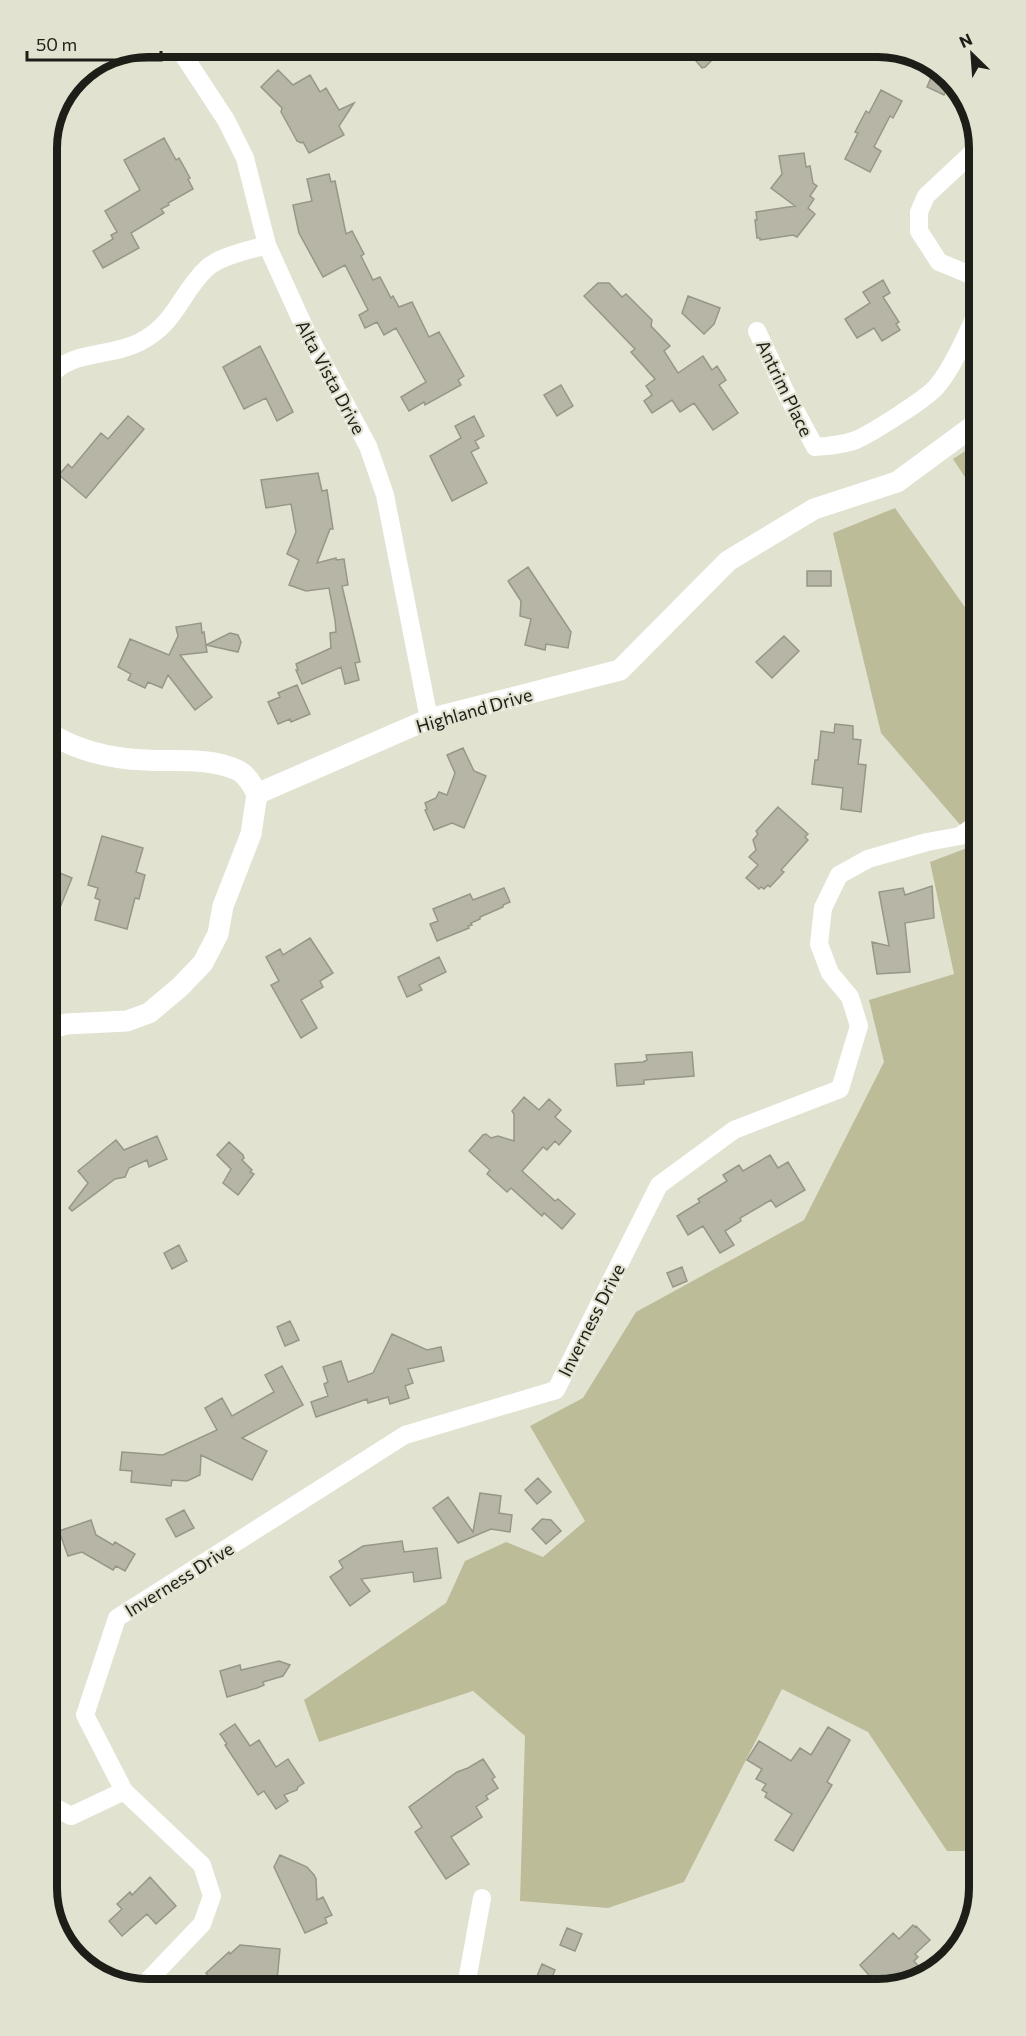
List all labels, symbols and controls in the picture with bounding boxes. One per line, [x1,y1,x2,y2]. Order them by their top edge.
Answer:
scale bar [27,24,160,62]
north arrow [942,24,1002,84]
text: N [956,29,975,51]
text: 50 m [36,33,77,55]
street label: Alta Vista Drive [292,316,370,438]
street label: Antrim Place [752,336,818,440]
street label: Highland Drive [413,683,535,737]
street label: Inverness Drive [553,1260,629,1380]
street label: Inverness Drive [121,1537,237,1621]

